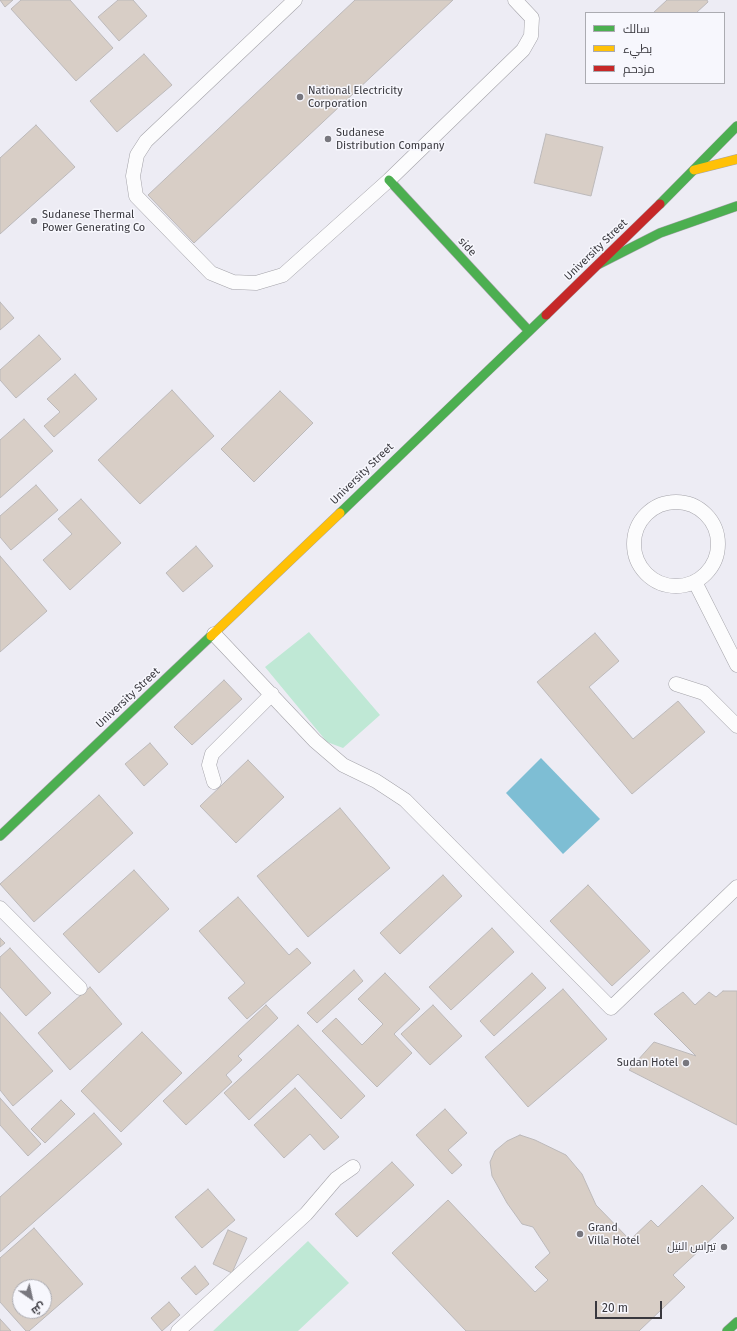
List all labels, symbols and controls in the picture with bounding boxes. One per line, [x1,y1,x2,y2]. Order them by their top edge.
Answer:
legend [585,12,725,84]
text: سالك [623,22,650,36]
text: بطيء [623,42,652,56]
text: مزدحم [623,62,655,76]
place label: National Electricity Corporation [308,84,403,110]
marker: National Electricity Corporation [295,92,305,102]
place label: Sudanese Distribution Company [336,126,444,152]
marker: Sudanese Distribution Company [323,134,333,144]
place label: Sudanese Thermal Power Generating Co [42,208,145,234]
marker: Sudanese Thermal Power Generating Co [29,216,39,226]
street label: University Street [562,217,630,283]
street label: side [455,235,479,259]
street label: University Street [328,441,396,507]
street label: University Street [93,665,163,731]
place label: Sudan Hotel [617,1056,678,1070]
marker: Sudan Hotel [681,1058,691,1068]
place label: Grand Villa Hotel [588,1221,639,1247]
marker: Grand Villa Hotel [575,1229,585,1239]
place label: تيراس النيل [667,1240,716,1254]
marker: تيراس النيل [719,1242,729,1252]
north arrow [12,1279,52,1319]
scale bar [597,1293,664,1319]
text: ش [29,1299,48,1318]
text: 20 m [602,1301,628,1315]

